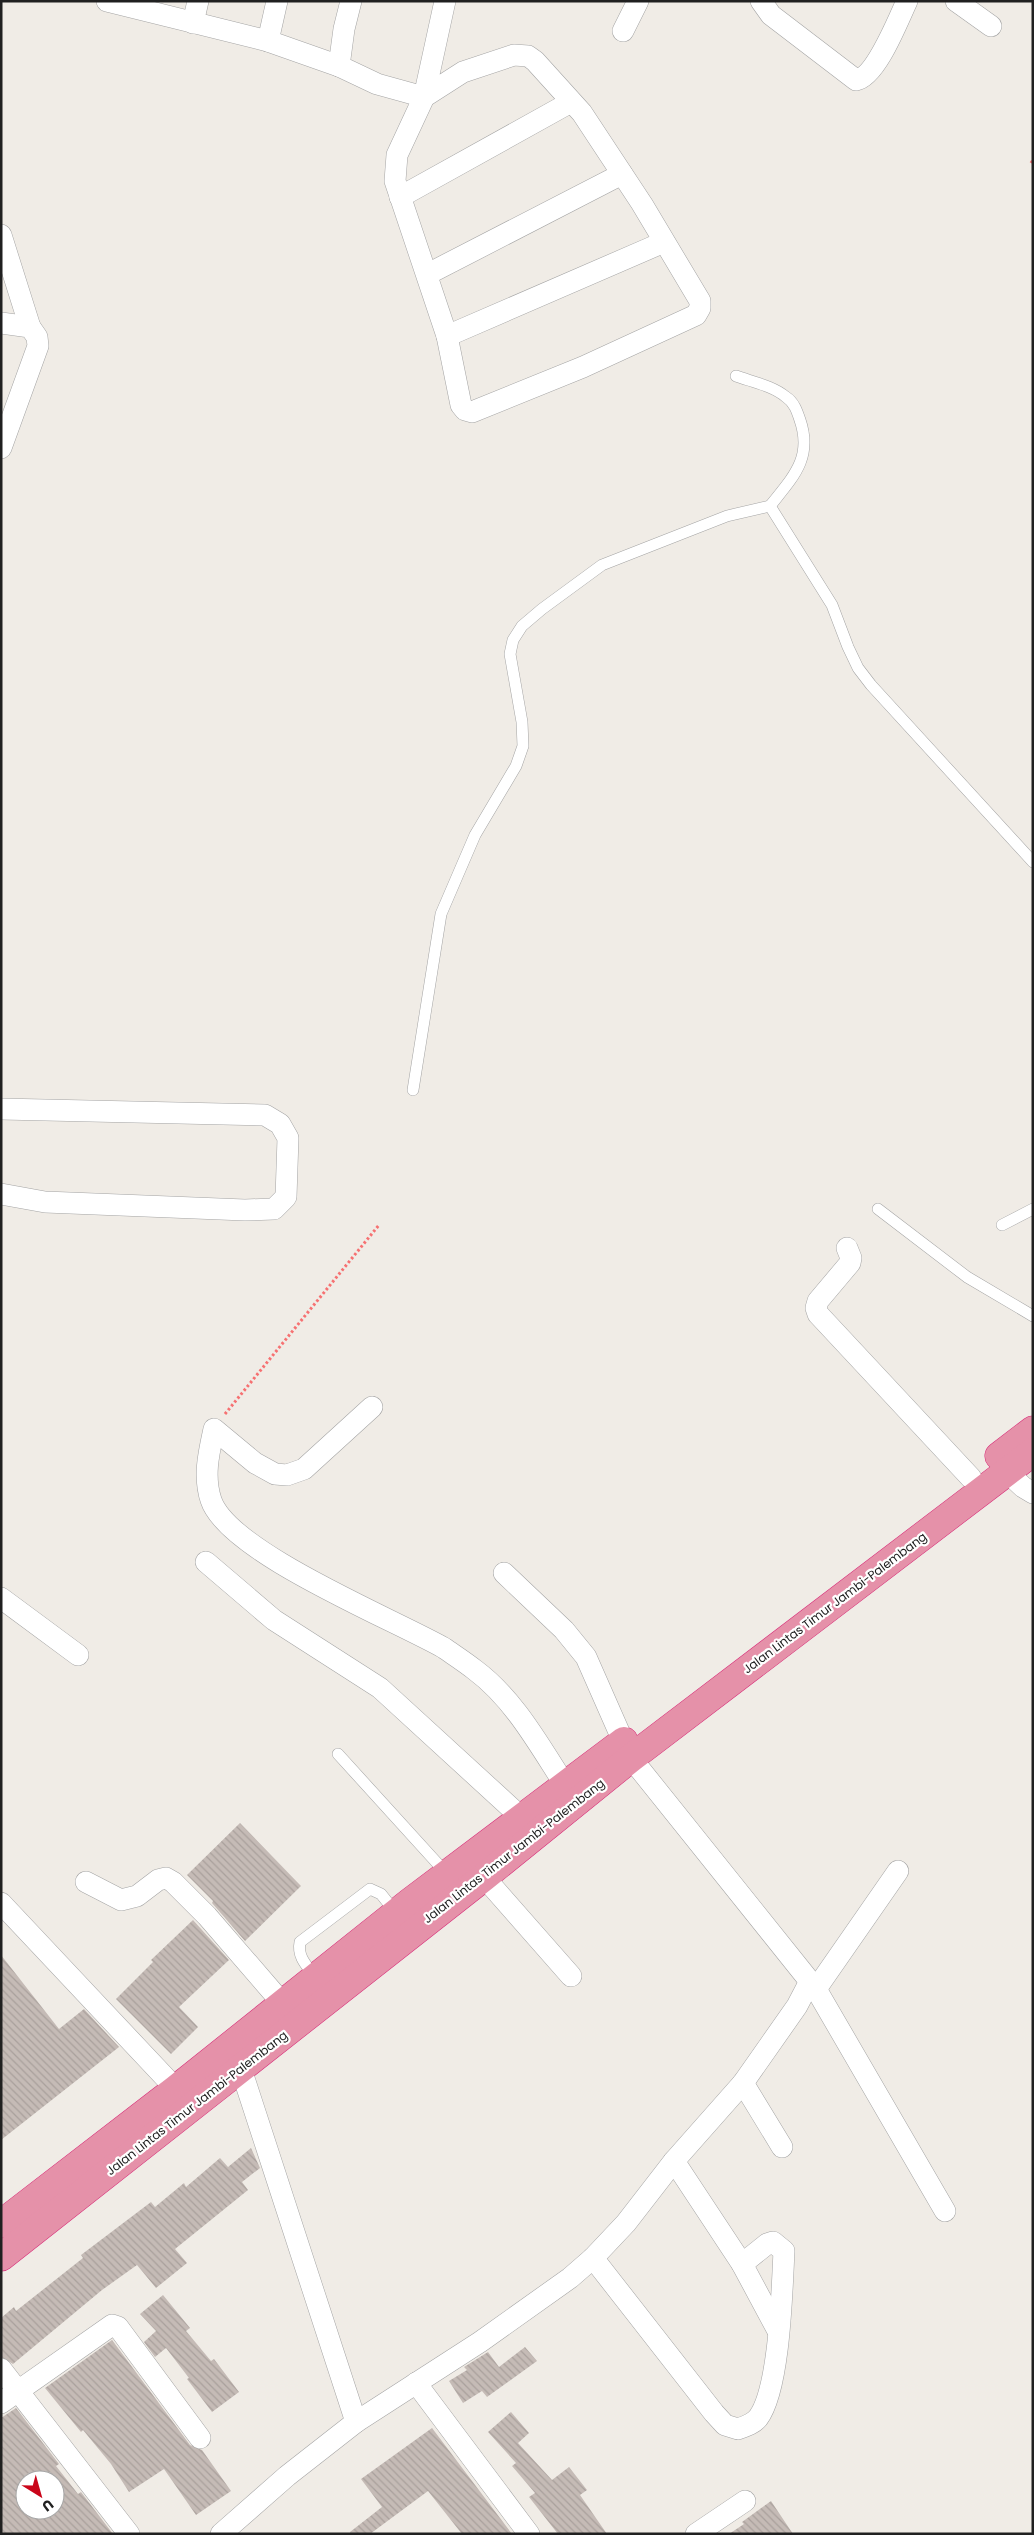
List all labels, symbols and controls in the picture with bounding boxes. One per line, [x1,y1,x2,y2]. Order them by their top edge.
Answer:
street label: Jalan Lintas Timur Jambi-Palembang [739,1528,930,1677]
street label: Jalan Lintas Timur Jambi-Palembang [420,1774,608,1927]
street label: Jalan Lintas Timur Jambi-Palembang [103,2026,291,2179]
north arrow [15,2470,65,2520]
text: U [38,2494,58,2516]

